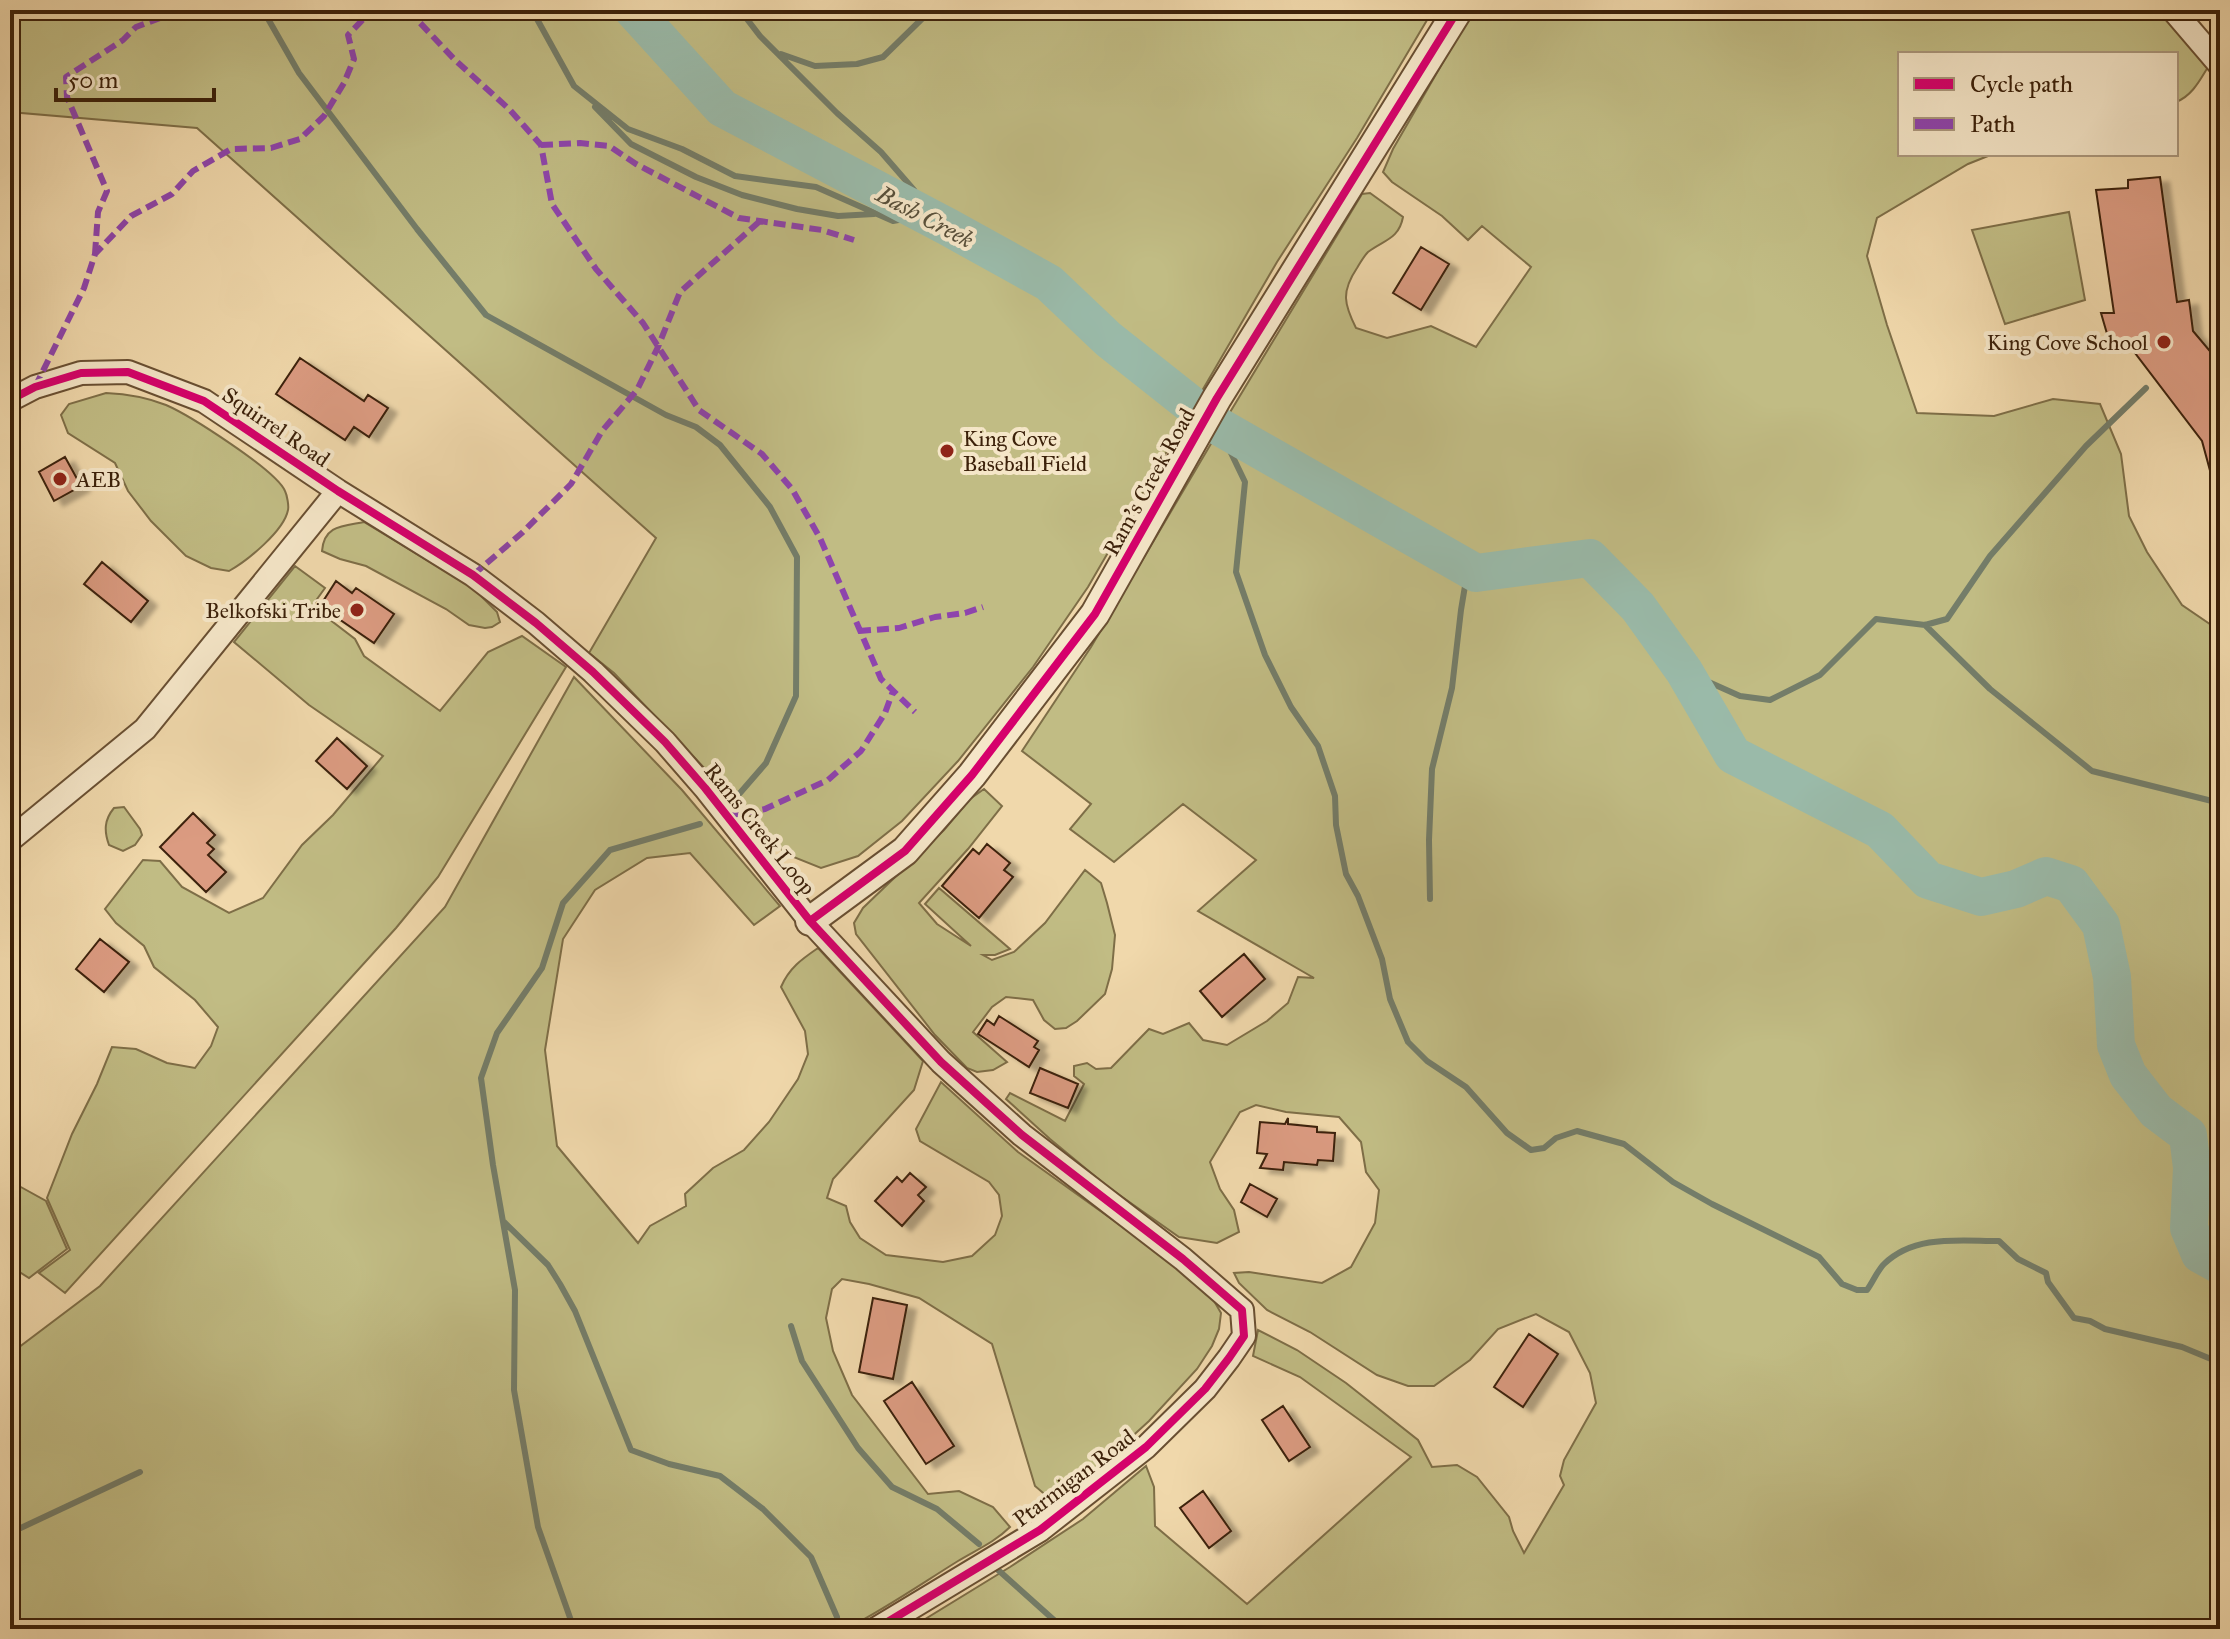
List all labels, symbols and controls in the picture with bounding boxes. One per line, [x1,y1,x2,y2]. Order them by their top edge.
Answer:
scale bar [56,52,214,102]
legend [1898,52,2178,156]
text: 50 m [68,65,118,95]
text: Cycle path [1970,69,2073,99]
text: Path [1970,109,2015,139]
water label: Bash Creek [870,178,979,255]
place label: King Cove School [1987,329,2148,356]
marker: King Cove School [2155,333,2173,351]
street label: Squirrel Road [217,381,335,473]
street label: Ram's Creek Road [1097,404,1201,560]
place label: King Cove Baseball Field [963,425,1087,477]
marker: King Cove Baseball Field [938,442,956,460]
place label: AEB [75,466,121,493]
marker: AEB [51,470,69,488]
place label: Belkofski Tribe [205,597,341,624]
marker: Belkofski Tribe [348,601,366,619]
street label: Rams Creek Loop [698,758,822,900]
street label: Ptarmigan Road [1008,1423,1140,1533]

